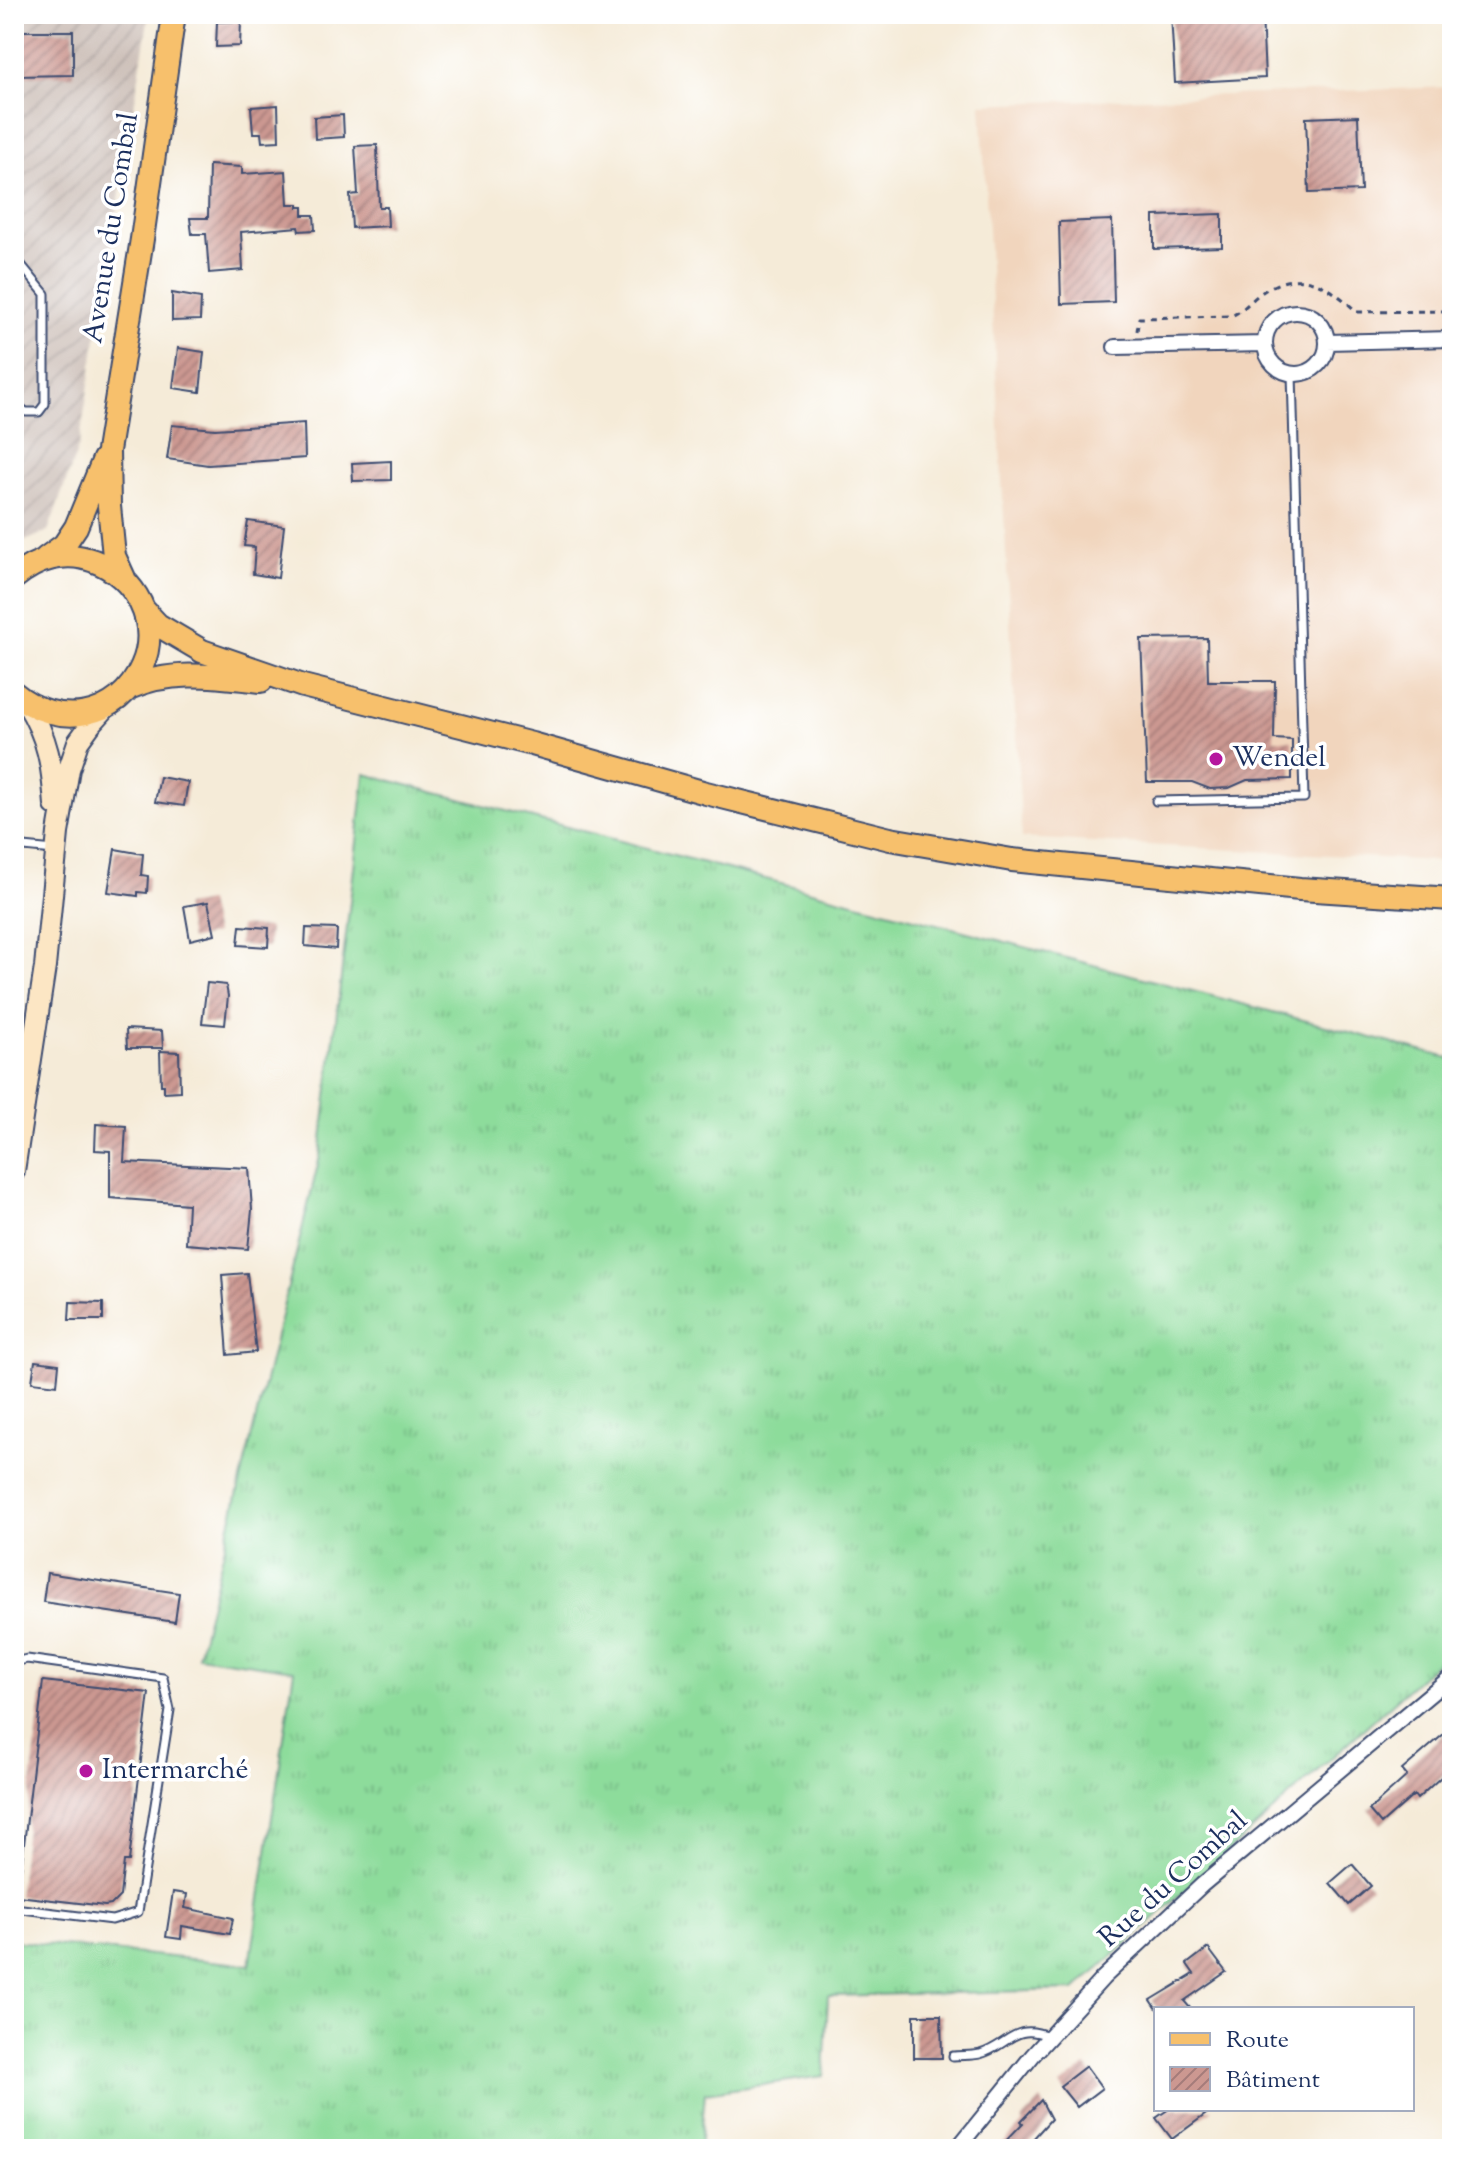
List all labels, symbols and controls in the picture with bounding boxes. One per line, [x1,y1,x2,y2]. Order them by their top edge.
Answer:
street label: Avenue du Combal [74,110,150,346]
place label: Wendel [1232,739,1326,779]
marker: Wendel [1207,750,1225,768]
place label: Intermarché [102,1751,248,1791]
marker: Intermarché [77,1762,95,1780]
street label: Rue du Combal [1091,1802,1257,1958]
legend [1154,2007,1414,2111]
text: Route [1226,2024,1289,2058]
text: Bâtiment [1226,2064,1320,2098]

